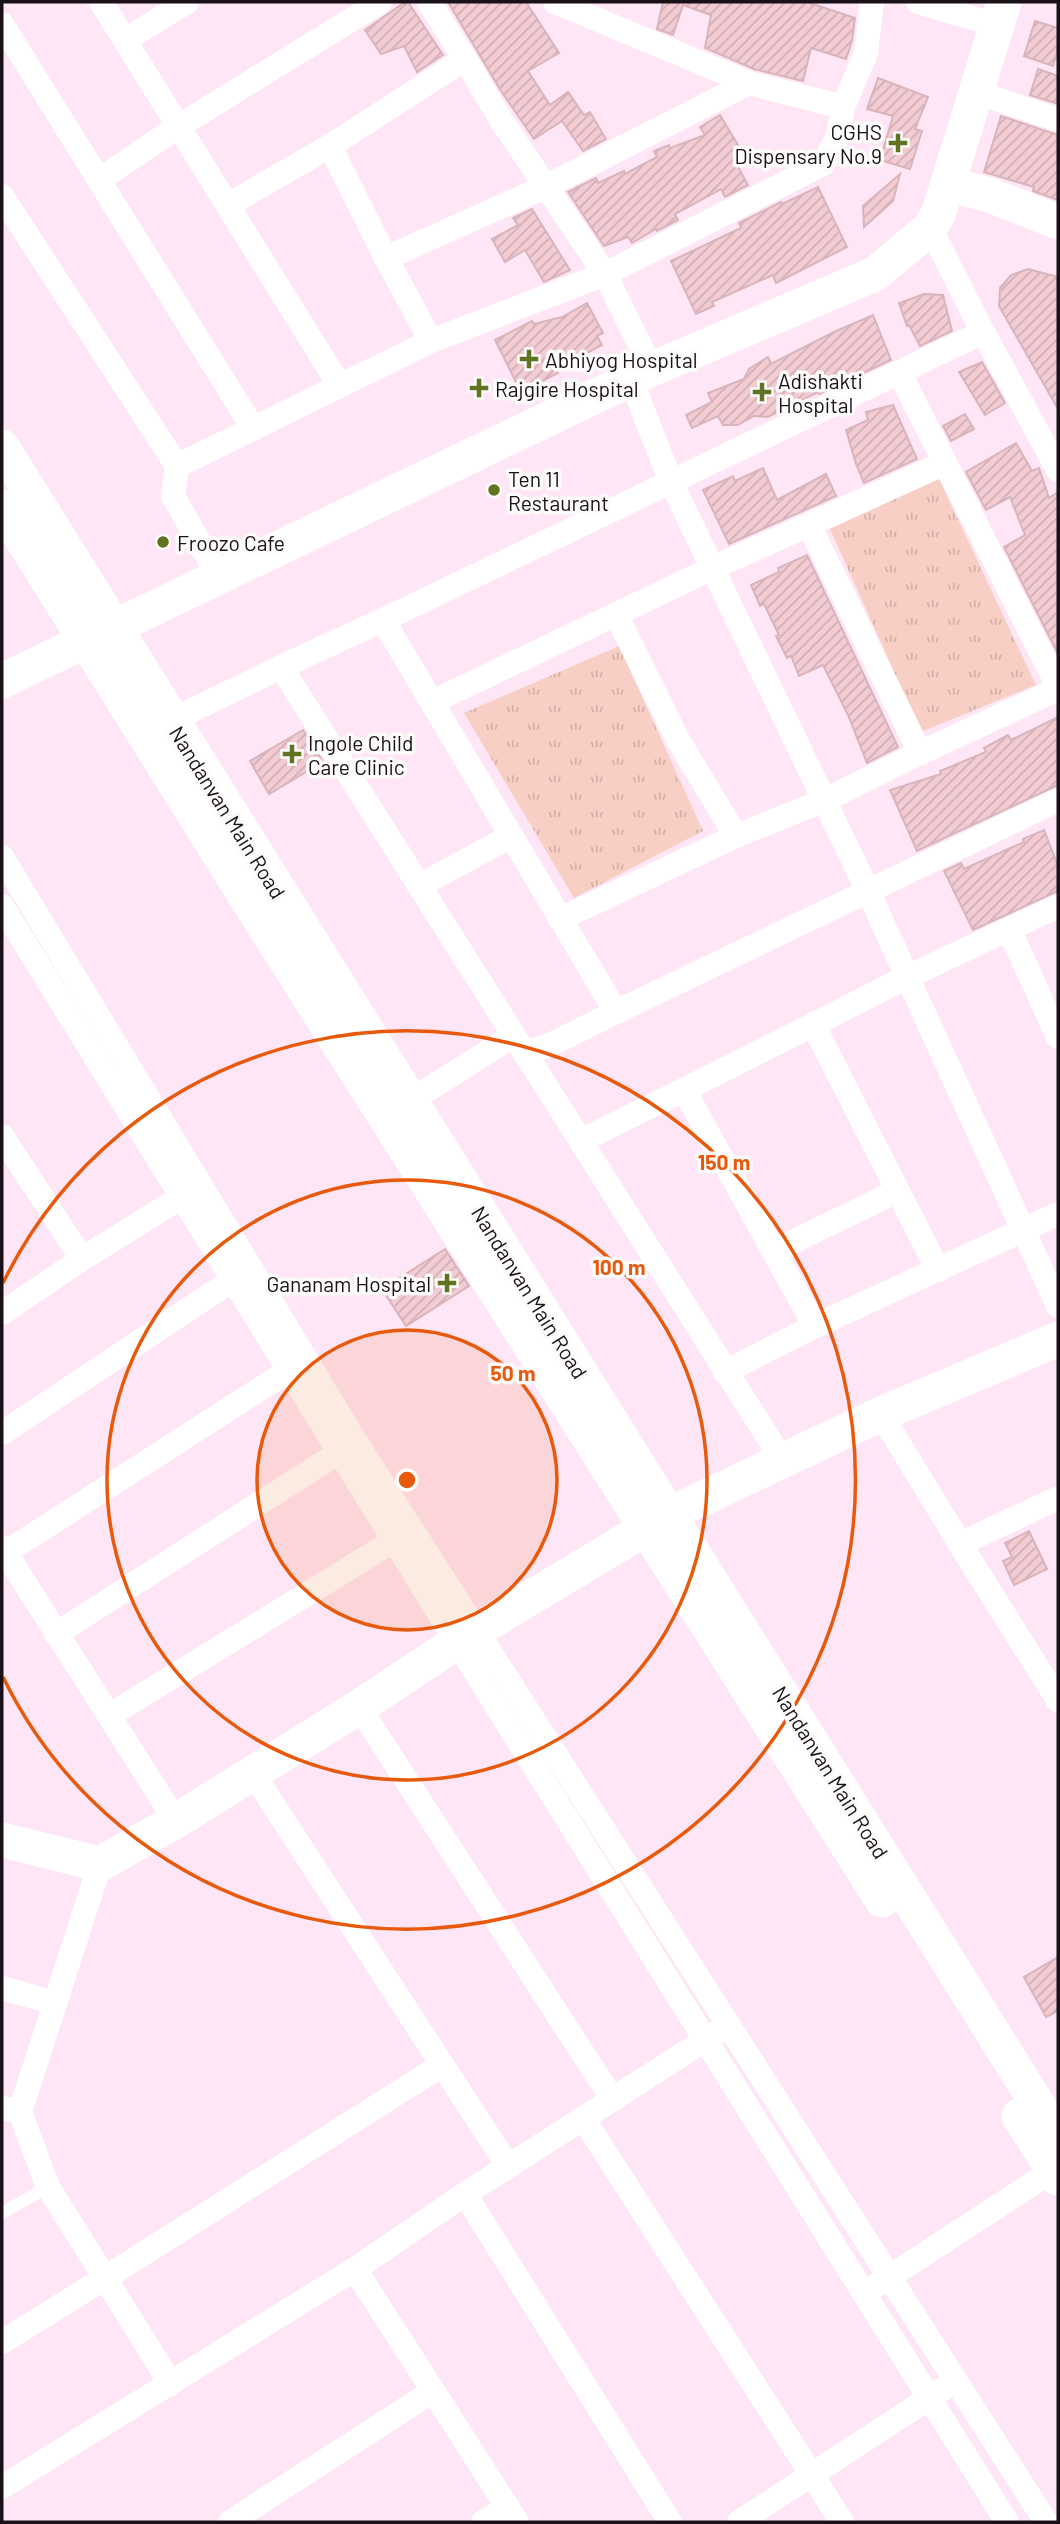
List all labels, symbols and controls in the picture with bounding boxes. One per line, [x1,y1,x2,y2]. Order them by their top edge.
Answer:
place label: CGHS Dispensary No.9 [734,119,882,168]
marker: CGHS Dispensary No.9 [888,133,908,153]
place label: Abhiyog Hospital [545,347,698,372]
marker: Abhiyog Hospital [519,349,539,369]
place label: Adishakti Hospital [778,368,863,417]
place label: Rajgire Hospital [495,376,639,401]
marker: Rajgire Hospital [469,378,489,398]
marker: Adishakti Hospital [752,382,772,402]
place label: Ten 11 Restaurant [508,466,609,515]
marker: Ten 11 Restaurant [486,482,502,498]
place label: Froozo Cafe [177,530,285,555]
marker: Froozo Cafe [155,534,171,550]
street label: Nandanvan Main Road [165,721,291,903]
place label: Ingole Child Care Clinic [308,730,413,779]
marker: Ingole Child Care Clinic [282,744,302,764]
text: 150 m [698,1149,750,1174]
street label: Nandanvan Main Road [467,1201,593,1383]
text: 100 m [592,1254,646,1279]
place label: Gananam Hospital [266,1271,431,1296]
marker: Gananam Hospital [437,1273,457,1293]
text: 50 m [490,1360,536,1385]
centre of rings [395,1468,419,1492]
street label: Nandanvan Main Road [768,1681,894,1863]

